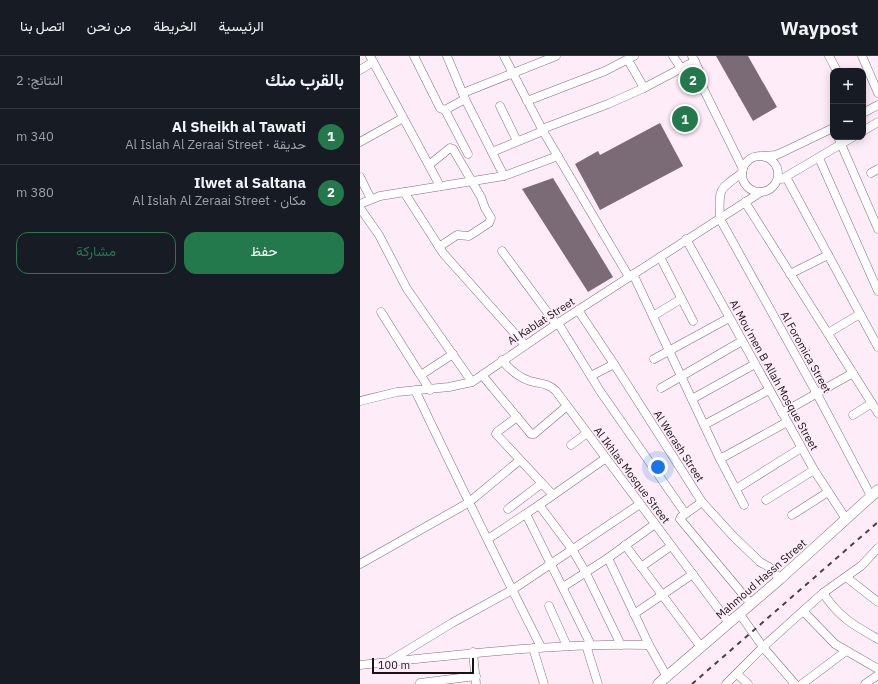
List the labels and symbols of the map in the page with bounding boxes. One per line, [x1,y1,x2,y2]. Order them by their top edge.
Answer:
pin: 2 [680,65,706,95]
pin: 1 [672,104,698,134]
street label: Al Kablat Street [505,294,577,348]
street label: Al Mou'men B Allah Mosque Street [727,297,822,453]
street label: Al Foromica Street [778,309,834,395]
street label: Al Werash Street [651,408,707,485]
street label: Al Ikhlas Mosque Street [591,424,673,526]
your location [648,457,668,477]
street label: Mahmoud Hassn Street [713,536,809,622]
scale bar [372,656,474,675]

